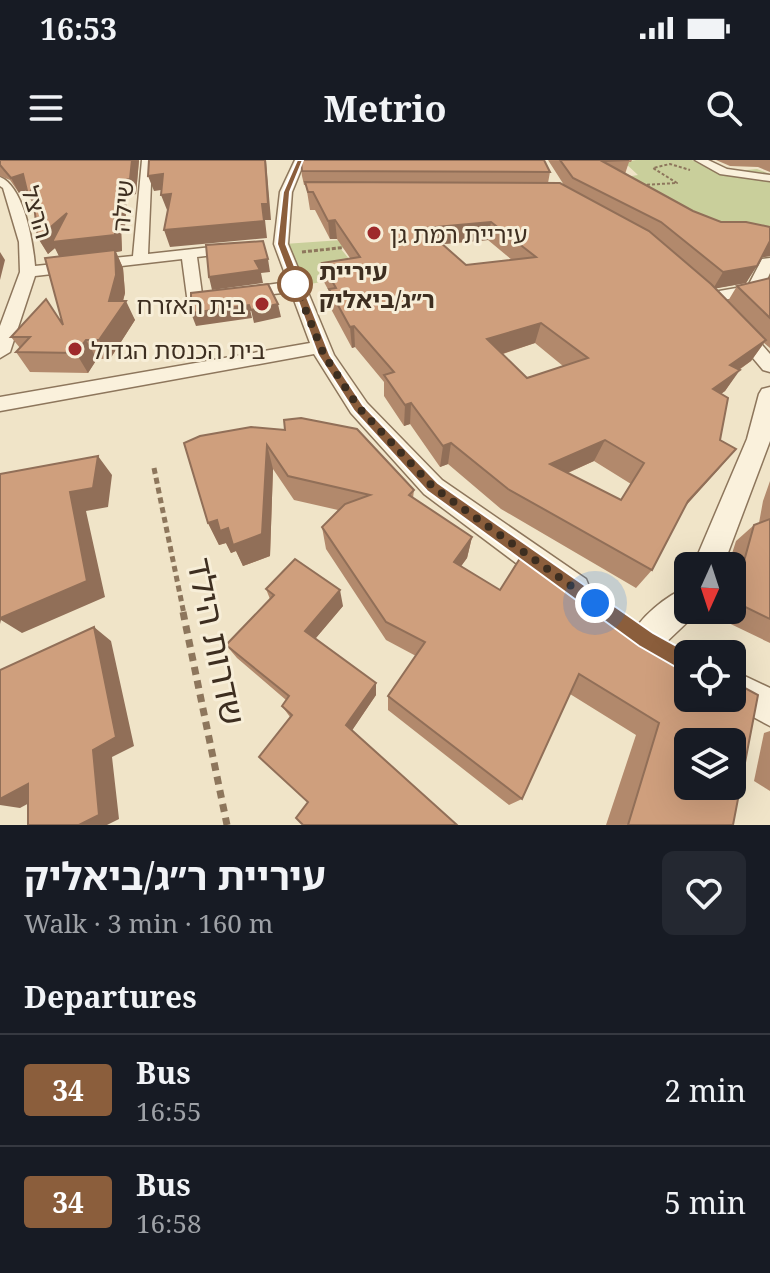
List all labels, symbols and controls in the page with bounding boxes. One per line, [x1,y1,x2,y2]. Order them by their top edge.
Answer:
text: 16:53 [40,8,117,49]
text: Metrio [323,84,447,133]
icon: menu [24,86,68,130]
icon: search [702,86,746,130]
street label: שילה [103,179,141,233]
street label: הרצל [14,182,62,242]
place label: עיריית רמת גן [390,217,528,250]
marker: עיריית רמת גן [365,224,383,242]
place label: עיריית ר״ג/ביאליק [319,254,435,315]
marker: עיריית ר״ג/ביאליק [278,267,312,301]
place label: בית האזרח [136,288,246,321]
marker: בית האזרח [253,295,271,313]
place label: בית הכנסת הגדול [91,333,265,366]
marker: בית הכנסת הגדול [66,340,84,358]
north arrow [674,552,746,624]
map controls [674,552,746,800]
street label: שדרות הילד [177,553,257,729]
your location [575,583,615,623]
button: locate [674,640,746,712]
button: layers [674,728,746,800]
text: עיריית ר״ג/ביאליק [24,849,326,901]
button: heart [662,851,746,935]
text: Walk · 3 min · 160 m [24,905,273,941]
text: Departures [24,976,197,1017]
text: Bus [136,1052,191,1093]
text: 2 min [664,1070,746,1111]
text: 34 [52,1071,84,1109]
text: 16:55 [136,1093,202,1129]
text: Bus [136,1164,191,1205]
text: 5 min [664,1182,746,1223]
text: 34 [52,1183,84,1221]
text: 16:58 [136,1205,202,1241]

